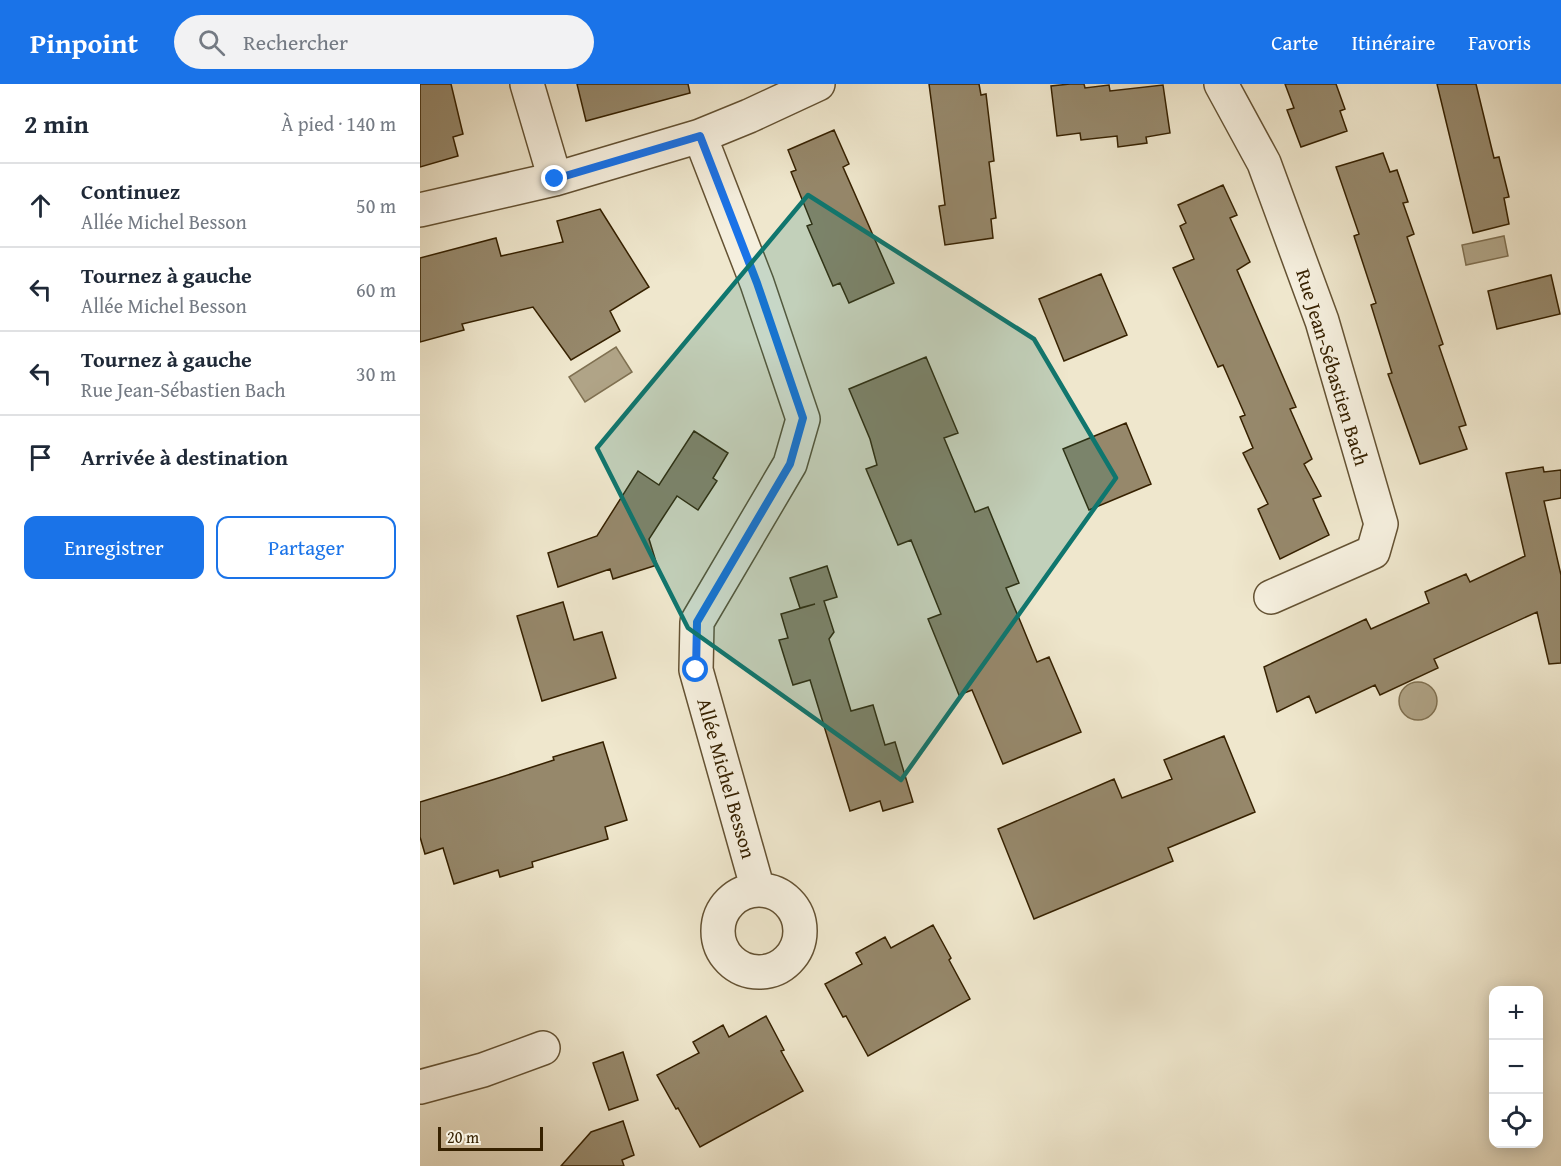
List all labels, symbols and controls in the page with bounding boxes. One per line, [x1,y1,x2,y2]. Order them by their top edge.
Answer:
search box [174,15,594,69]
text: Pinpoint [30,22,138,63]
icon: search [195,26,228,59]
text: Rechercher [243,26,348,58]
text: Carte [1271,27,1318,58]
text: Itinéraire [1351,27,1435,58]
text: Favoris [1468,27,1531,58]
text: 2 min [24,104,89,143]
text: À pied · 140 m [281,109,396,138]
route end [541,165,567,191]
text: Continuez [81,175,180,207]
icon: ahead [24,189,57,222]
text: 50 m [356,191,396,220]
text: Allée Michel Besson [81,207,247,236]
text: Tournez à gauche [81,259,252,291]
street label: Rue Jean-Sébastien Bach [1289,265,1377,469]
icon: left [24,273,57,306]
text: 60 m [356,275,396,304]
text: Allée Michel Besson [81,291,247,320]
text: Tournez à gauche [81,343,252,375]
icon: left [24,357,57,390]
text: 30 m [356,359,396,388]
text: Rue Jean-Sébastien Bach [81,375,286,404]
icon: arrive [24,441,57,474]
text: Arrivée à destination [81,441,288,473]
button: Enregistrer [24,516,204,579]
button: Partager [216,516,396,579]
route start [682,656,708,682]
street label: Allée Michel Besson [690,694,764,862]
map controls [1489,986,1543,1148]
button: + [1489,986,1543,1040]
button: − [1489,1040,1543,1094]
button: locate [1489,1094,1543,1148]
scale bar [438,1124,543,1152]
text: 20 m [447,1125,479,1149]

